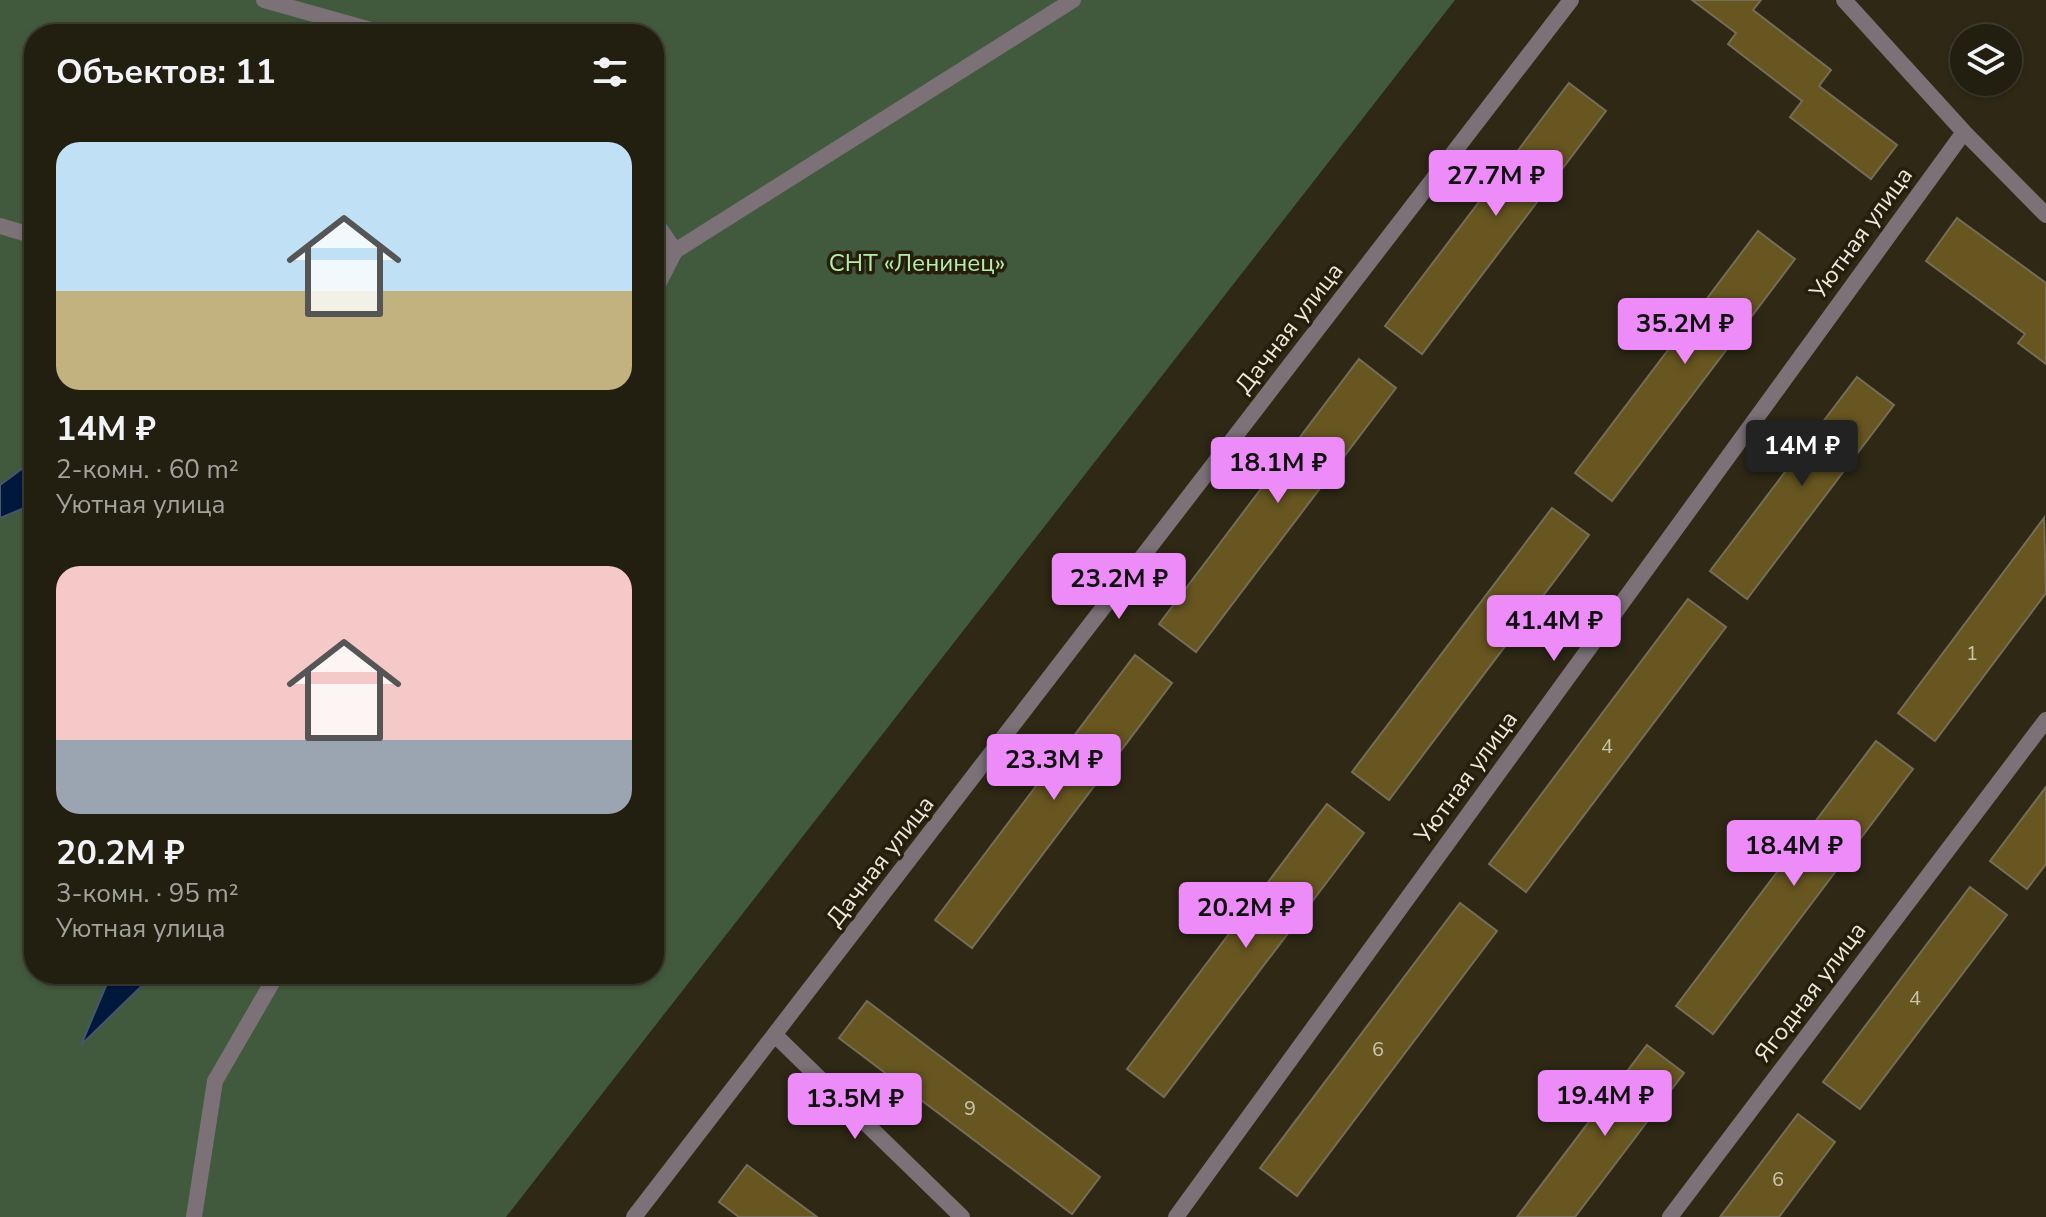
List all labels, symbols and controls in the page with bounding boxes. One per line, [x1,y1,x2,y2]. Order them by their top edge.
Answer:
map controls [1950,24,2022,96]
button: layers [1950,24,2022,96]
text: Объектов: 11 [56,49,276,95]
icon: filters [588,50,632,94]
pin: 27.7M ₽ [1422,150,1570,218]
text: 27.7M ₽ [1447,158,1545,193]
street label: Уютная улица [1801,160,1920,306]
icon: home [272,194,416,338]
park label: СНТ «Ленинец» [829,247,1005,279]
street label: Дачная улица [1228,256,1350,400]
pin: 35.2M ₽ [1611,298,1759,366]
text: 35.2M ₽ [1636,306,1734,341]
text: 14M ₽ [56,406,156,452]
pin: 14M ₽ [1746,420,1858,488]
text: 14M ₽ [1764,428,1840,463]
pin: 18.1M ₽ [1204,437,1352,505]
text: 18.1M ₽ [1229,445,1327,480]
text: 2-комн. · 60 m² [56,452,239,487]
text: Уютная улица [56,487,225,522]
pin: 23.2M ₽ [1045,553,1193,621]
text: 23.2M ₽ [1070,561,1168,596]
pin: 41.4M ₽ [1480,595,1628,663]
text: 41.4M ₽ [1505,603,1603,638]
icon: home [272,618,416,762]
house number: 1 [1966,640,1978,667]
street label: Уютная улица [1406,704,1525,850]
house number: 4 [1601,733,1613,760]
pin: 23.3M ₽ [980,734,1128,802]
text: 23.3M ₽ [1005,742,1103,777]
street label: Дачная улица [819,789,941,933]
pin: 18.4M ₽ [1720,820,1868,888]
text: 18.4M ₽ [1745,828,1843,863]
text: 20.2M ₽ [56,830,185,876]
text: 3-комн. · 95 m² [56,876,239,911]
pin: 20.2M ₽ [1172,882,1320,950]
text: 20.2M ₽ [1197,890,1295,925]
text: Уютная улица [56,911,225,946]
street label: Ягодная улица [1747,916,1873,1068]
house number: 4 [1909,985,1921,1012]
house number: 6 [1372,1036,1384,1063]
pin: 19.4M ₽ [1531,1070,1679,1138]
pin: 13.5M ₽ [781,1073,929,1141]
text: 19.4M ₽ [1556,1078,1654,1113]
text: 13.5M ₽ [806,1081,904,1116]
house number: 9 [964,1095,976,1122]
house number: 6 [1772,1166,1784,1193]

